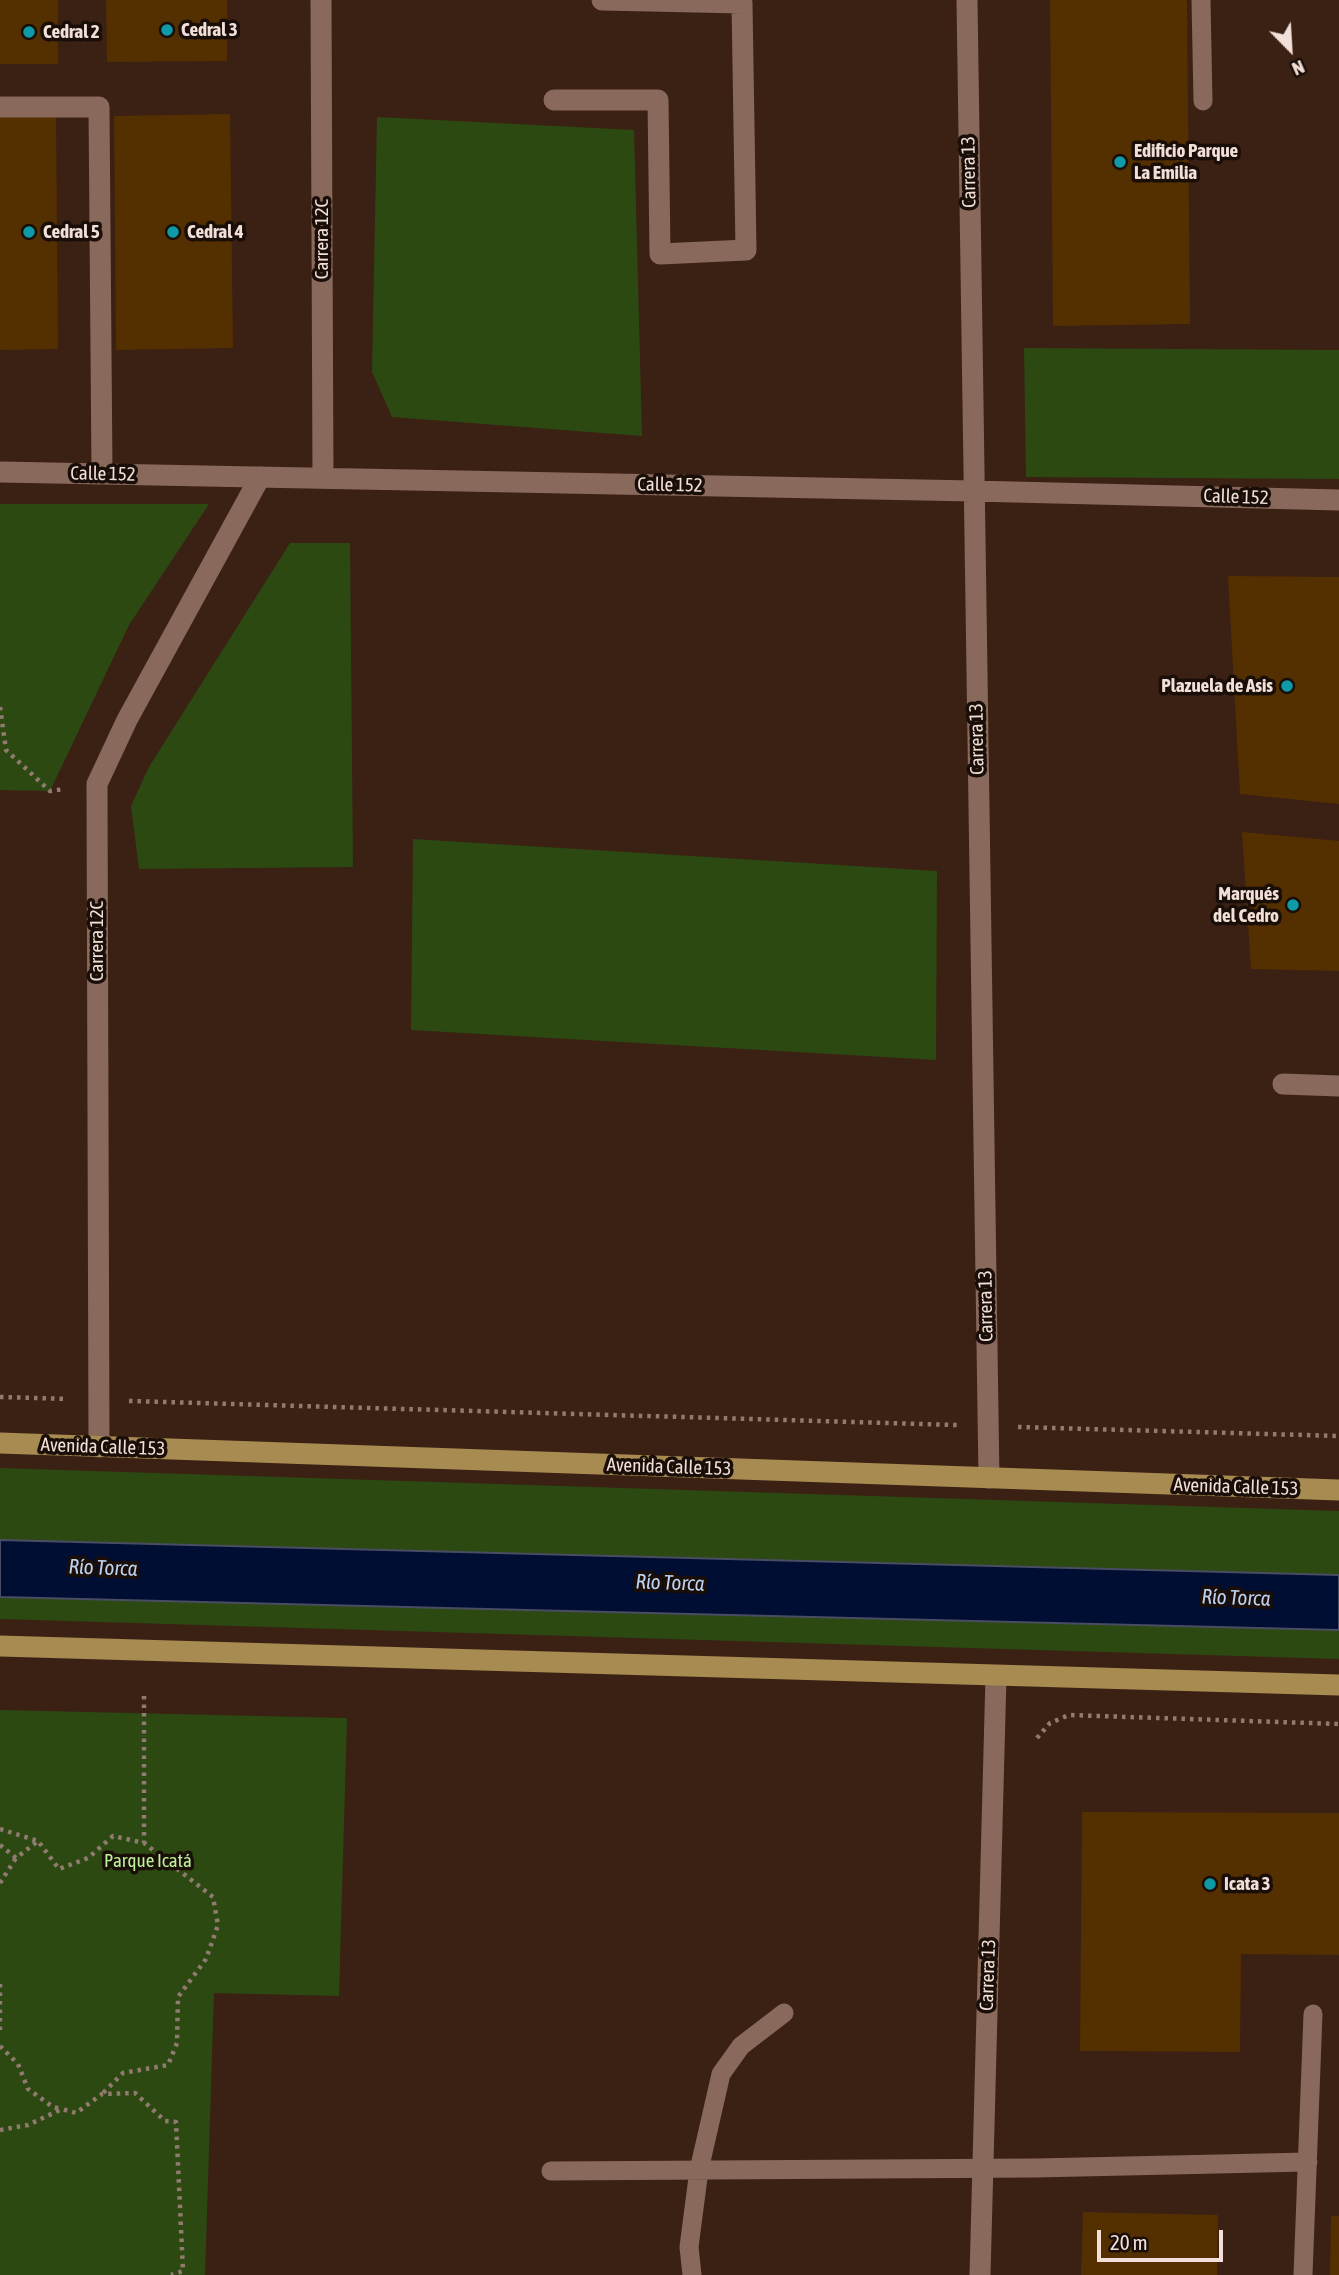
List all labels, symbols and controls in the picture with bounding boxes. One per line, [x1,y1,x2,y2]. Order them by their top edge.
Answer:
north arrow [1255,14,1325,84]
place label: Cedral 3 [181,19,238,41]
place label: Cedral 2 [43,21,100,43]
marker: Cedral 3 [159,22,175,38]
marker: Cedral 2 [21,24,37,40]
text: N [1289,56,1308,81]
street label: Carrera 13 [957,136,981,208]
place label: Edificio Parque La Emilia [1134,140,1238,184]
marker: Edificio Parque La Emilia [1112,154,1128,170]
street label: Carrera 12C [311,199,333,279]
place label: Cedral 5 [43,221,100,243]
place label: Cedral 4 [187,221,244,243]
marker: Cedral 5 [21,224,37,240]
marker: Cedral 4 [165,224,181,240]
street label: Calle 152 [70,462,136,486]
street label: Calle 152 [637,473,703,497]
street label: Calle 152 [1203,484,1269,510]
place label: Plazuela de Asis [1161,675,1273,697]
marker: Plazuela de Asis [1279,678,1295,694]
street label: Carrera 13 [965,703,989,775]
place label: Marqués del Cedro [1213,883,1279,927]
marker: Marqués del Cedro [1285,897,1301,913]
street label: Carrera 12C [86,901,108,981]
street label: Carrera 13 [974,1270,998,1342]
street label: Avenida Calle 153 [40,1433,166,1461]
street label: Avenida Calle 153 [606,1453,732,1481]
street label: Avenida Calle 153 [1173,1473,1299,1501]
water label: Río Torca [68,1554,138,1582]
water label: Río Torca [635,1569,705,1597]
water label: Río Torca [1201,1584,1271,1612]
park label: Parque Icatá [104,1850,192,1872]
place label: Icata 3 [1224,1873,1271,1895]
marker: Icata 3 [1202,1876,1218,1892]
street label: Carrera 13 [975,1939,1001,2011]
scale bar [1101,2216,1227,2260]
text: 20 m [1110,2230,1148,2254]

